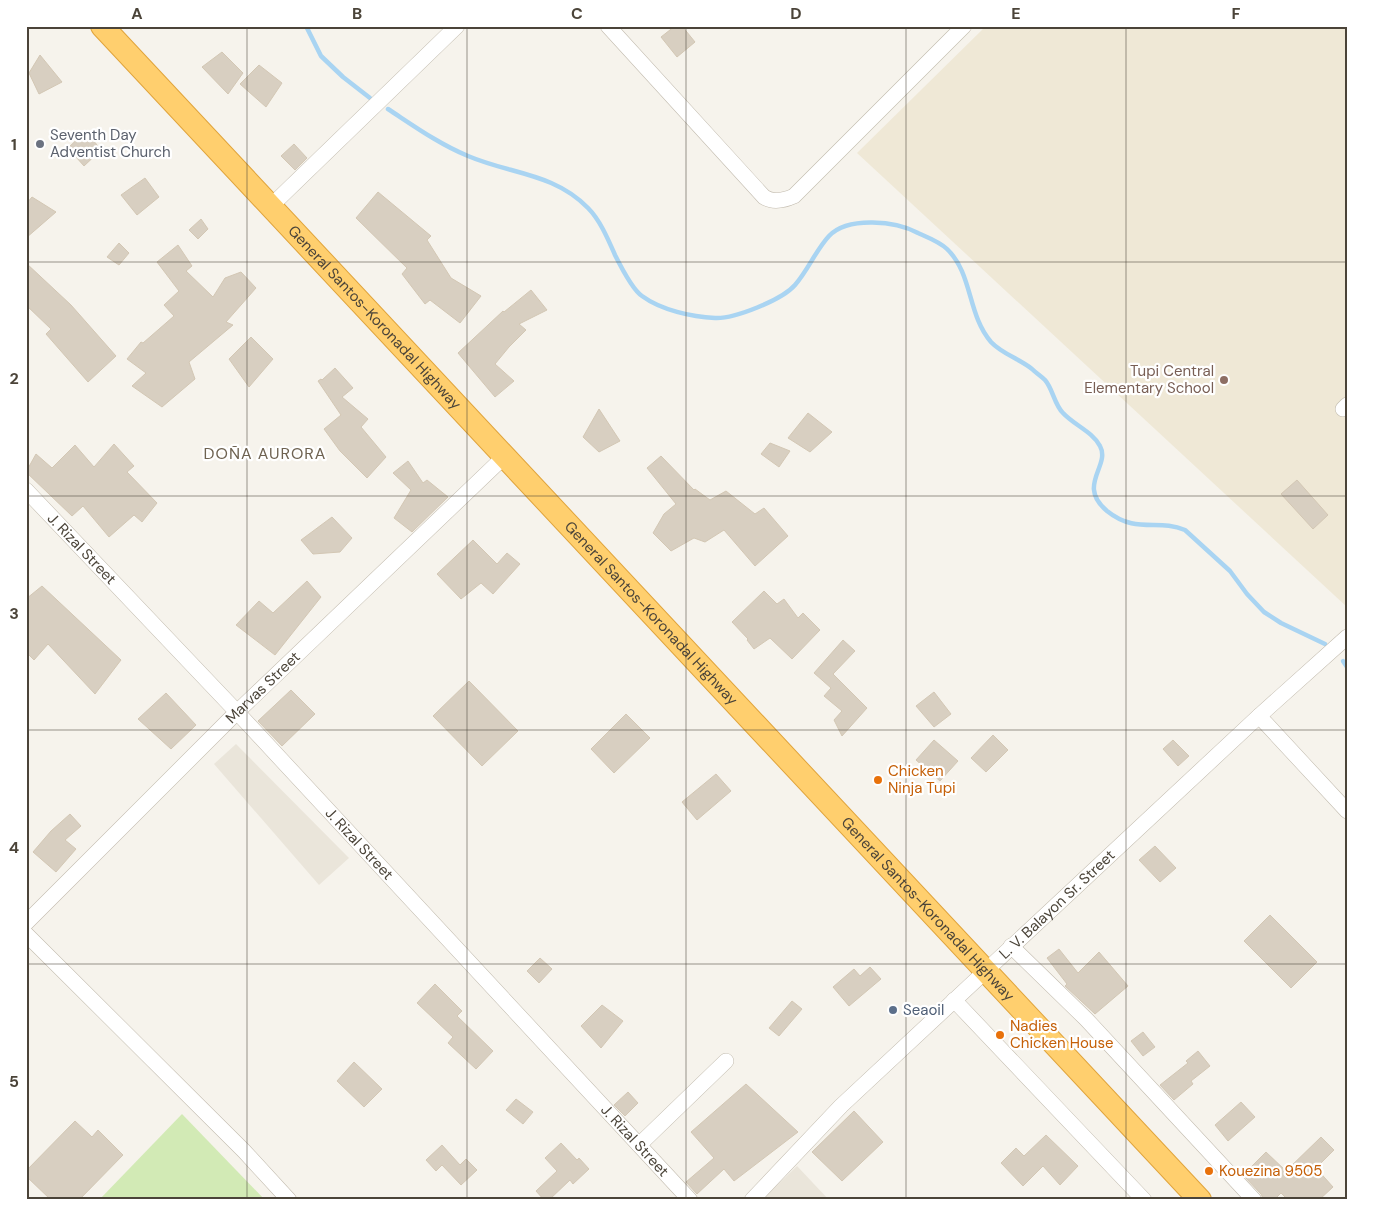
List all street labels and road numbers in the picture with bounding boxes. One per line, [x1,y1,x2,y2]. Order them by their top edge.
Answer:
street label: General Santos-Koronadal Highway [283,221,466,414]
street label: J. Rizal Street [43,509,121,589]
street label: General Santos-Koronadal Highway [560,517,743,710]
street label: Marvas Street [221,647,304,728]
street label: J. Rizal Street [321,803,398,884]
street label: General Santos-Koronadal Highway [837,813,1019,1006]
street label: L. V. Balayon Sr. Street [995,845,1119,963]
street label: J. Rizal Street [596,1100,673,1181]

